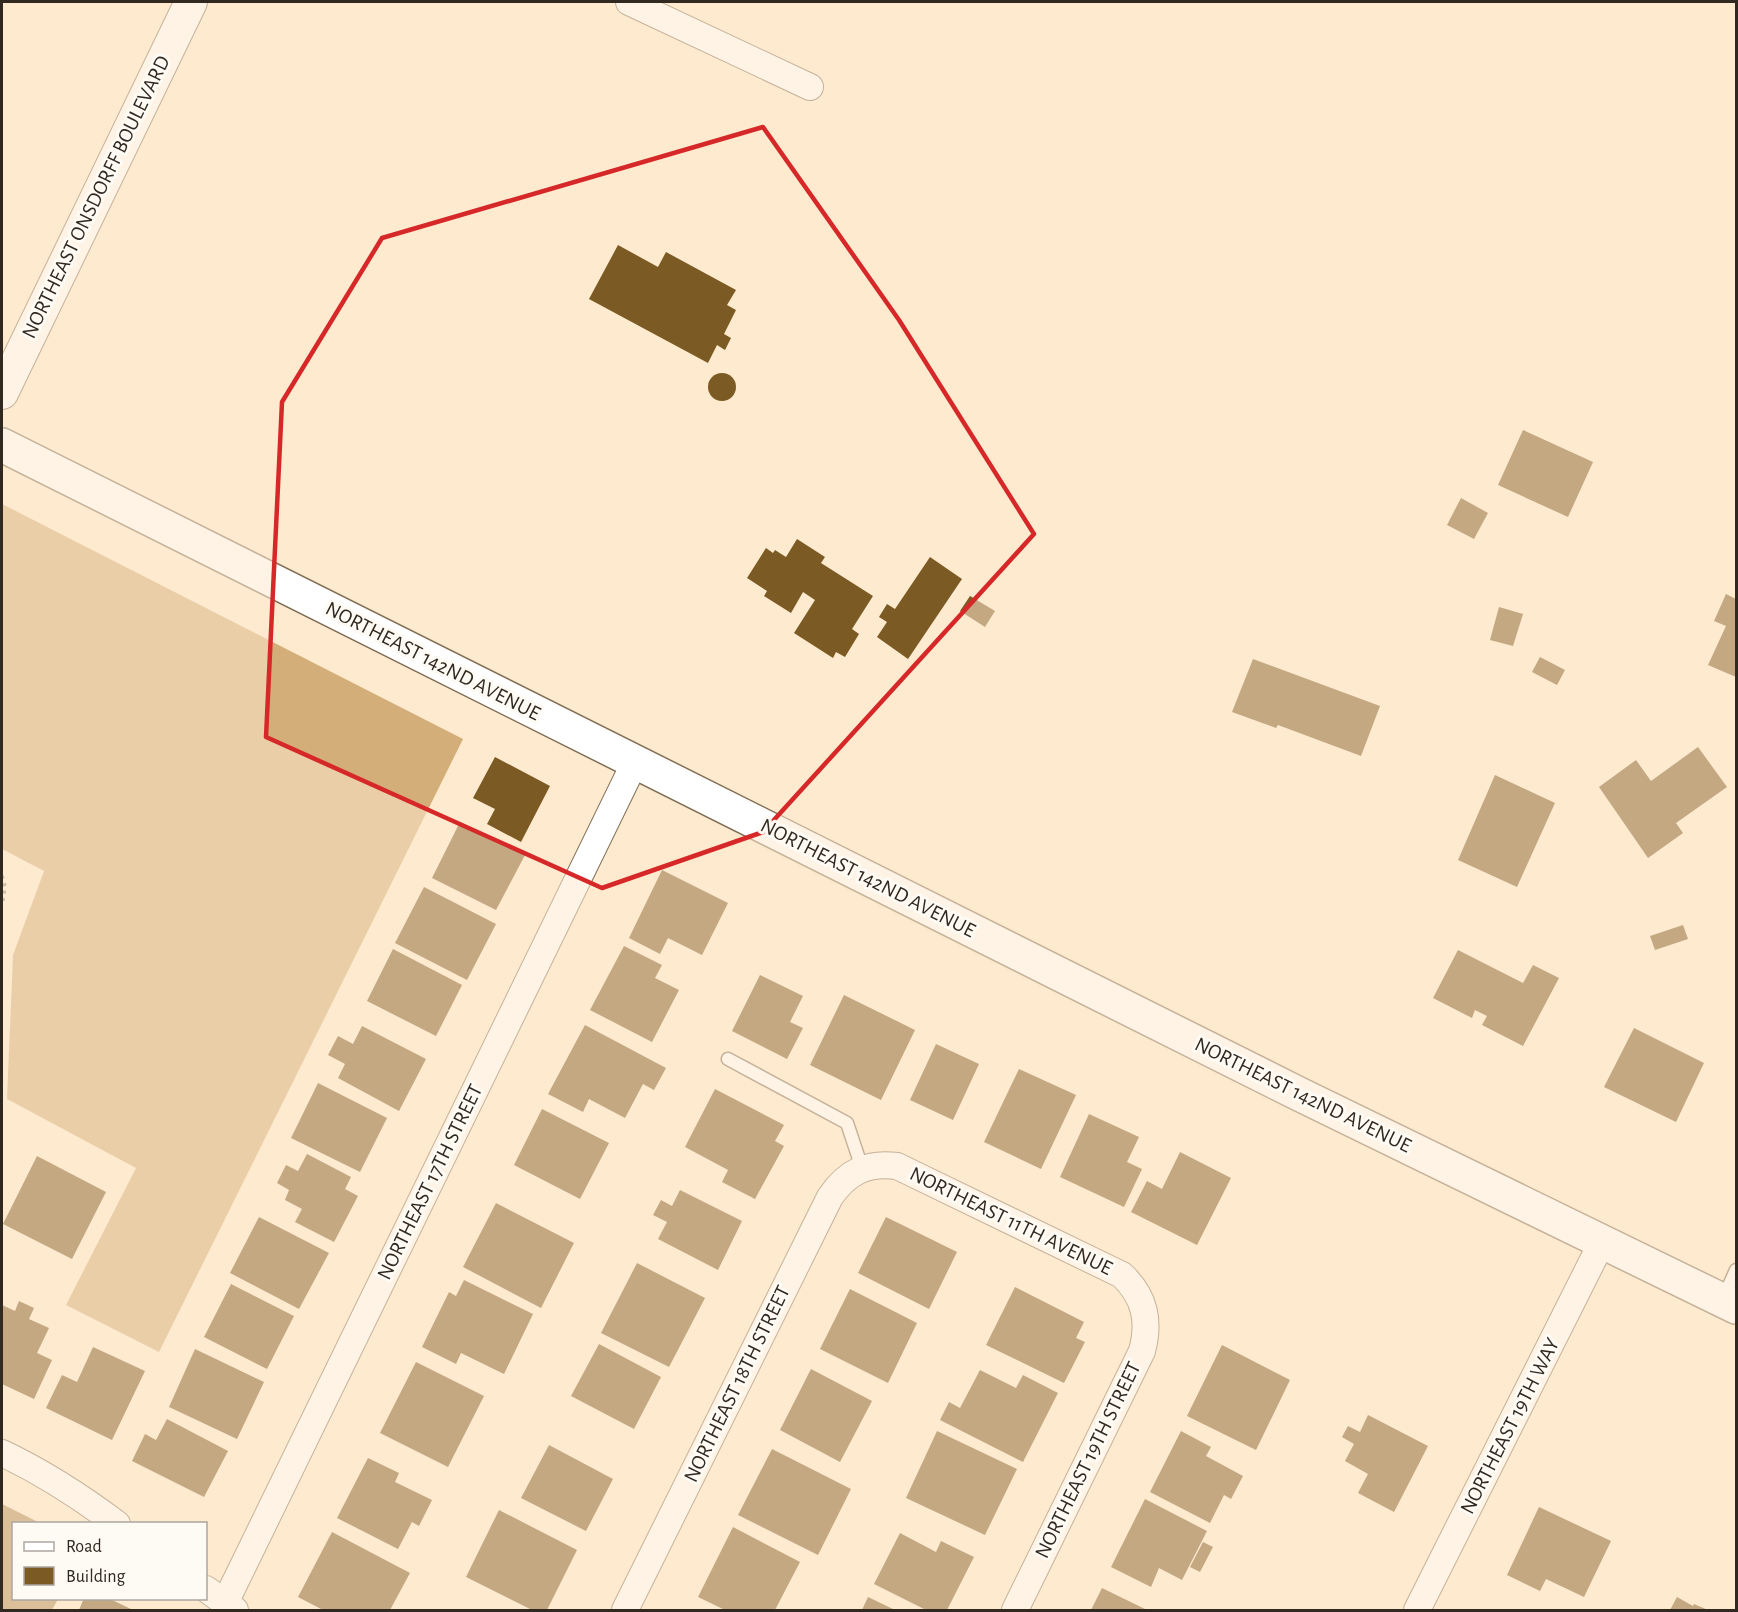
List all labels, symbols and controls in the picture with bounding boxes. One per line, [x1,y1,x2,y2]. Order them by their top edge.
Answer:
street label: NORTHEAST ONSDORFF BOULEVARD [18,52,174,342]
street label: NORTHEAST 142ND AVENUE [322,598,544,724]
street label: NORTHEAST 142ND AVENUE [757,815,979,941]
street label: NORTHEAST 142ND AVENUE [1191,1033,1415,1157]
street label: NORTHEAST 17TH STREET [374,1081,486,1283]
street label: NORTHEAST 11TH AVENUE [907,1163,1115,1279]
street label: NORTHEAST 18TH STREET [680,1282,794,1486]
street label: NORTHEAST 19TH WAY [1457,1335,1563,1517]
street label: NORTHEAST 19TH STREET [1031,1358,1145,1562]
legend [12,1522,207,1600]
text: Road [66,1538,102,1556]
text: Building [66,1568,126,1586]

